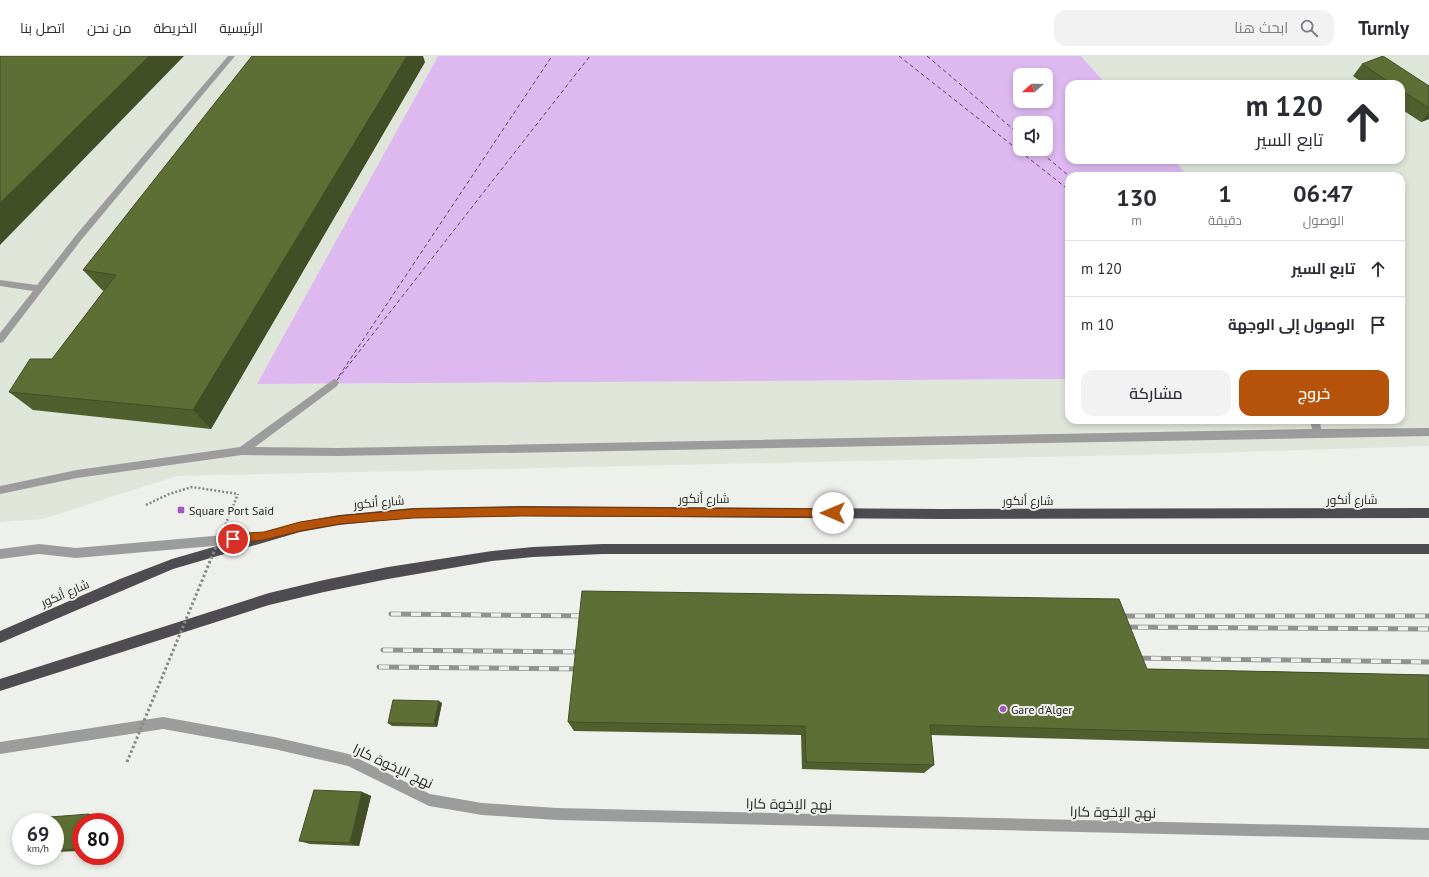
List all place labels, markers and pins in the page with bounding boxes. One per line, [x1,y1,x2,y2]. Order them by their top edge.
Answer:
place label: Square Port Said [189,503,274,518]
marker: Square Port Said [176,505,186,515]
pin [216,522,250,556]
place label: Gare d'Alger [1011,702,1072,717]
marker: Gare d'Alger [998,704,1008,714]

